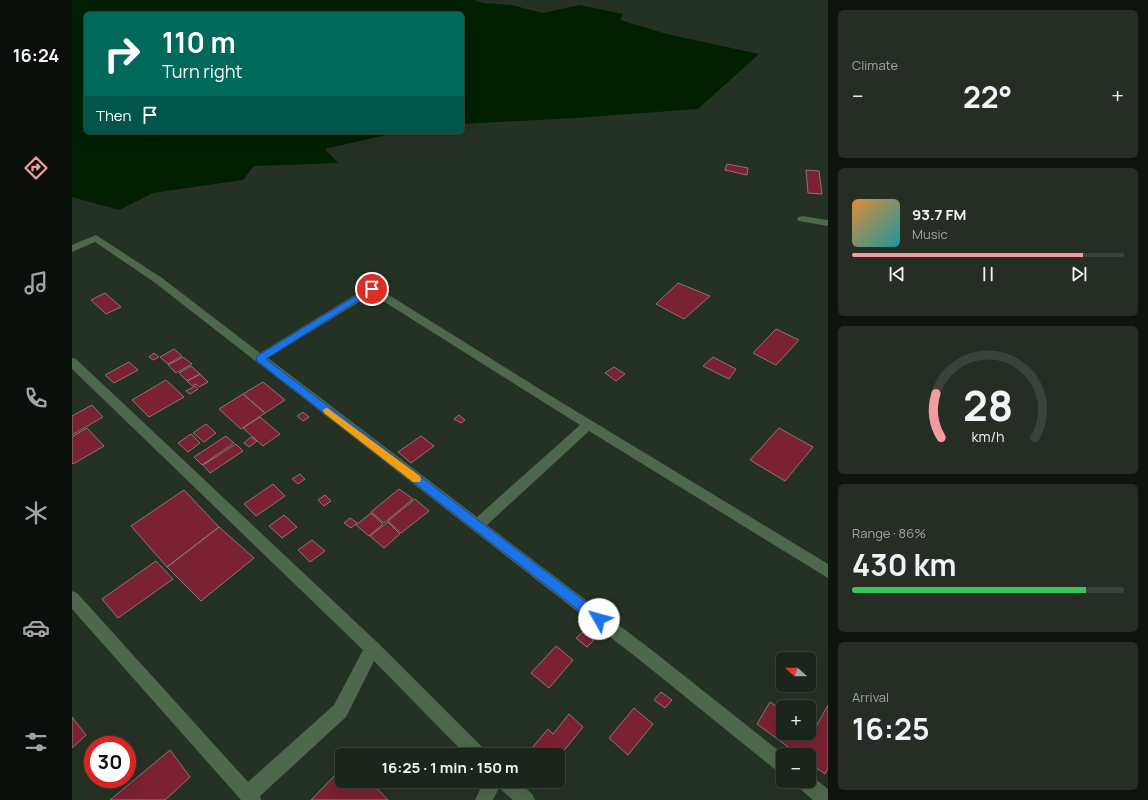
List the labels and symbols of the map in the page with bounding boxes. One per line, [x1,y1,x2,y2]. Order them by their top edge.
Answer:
pin [355,272,389,306]
position arrow [578,598,620,640]
north arrow [776,652,816,692]
speed limit sign: 30 [84,736,136,788]

